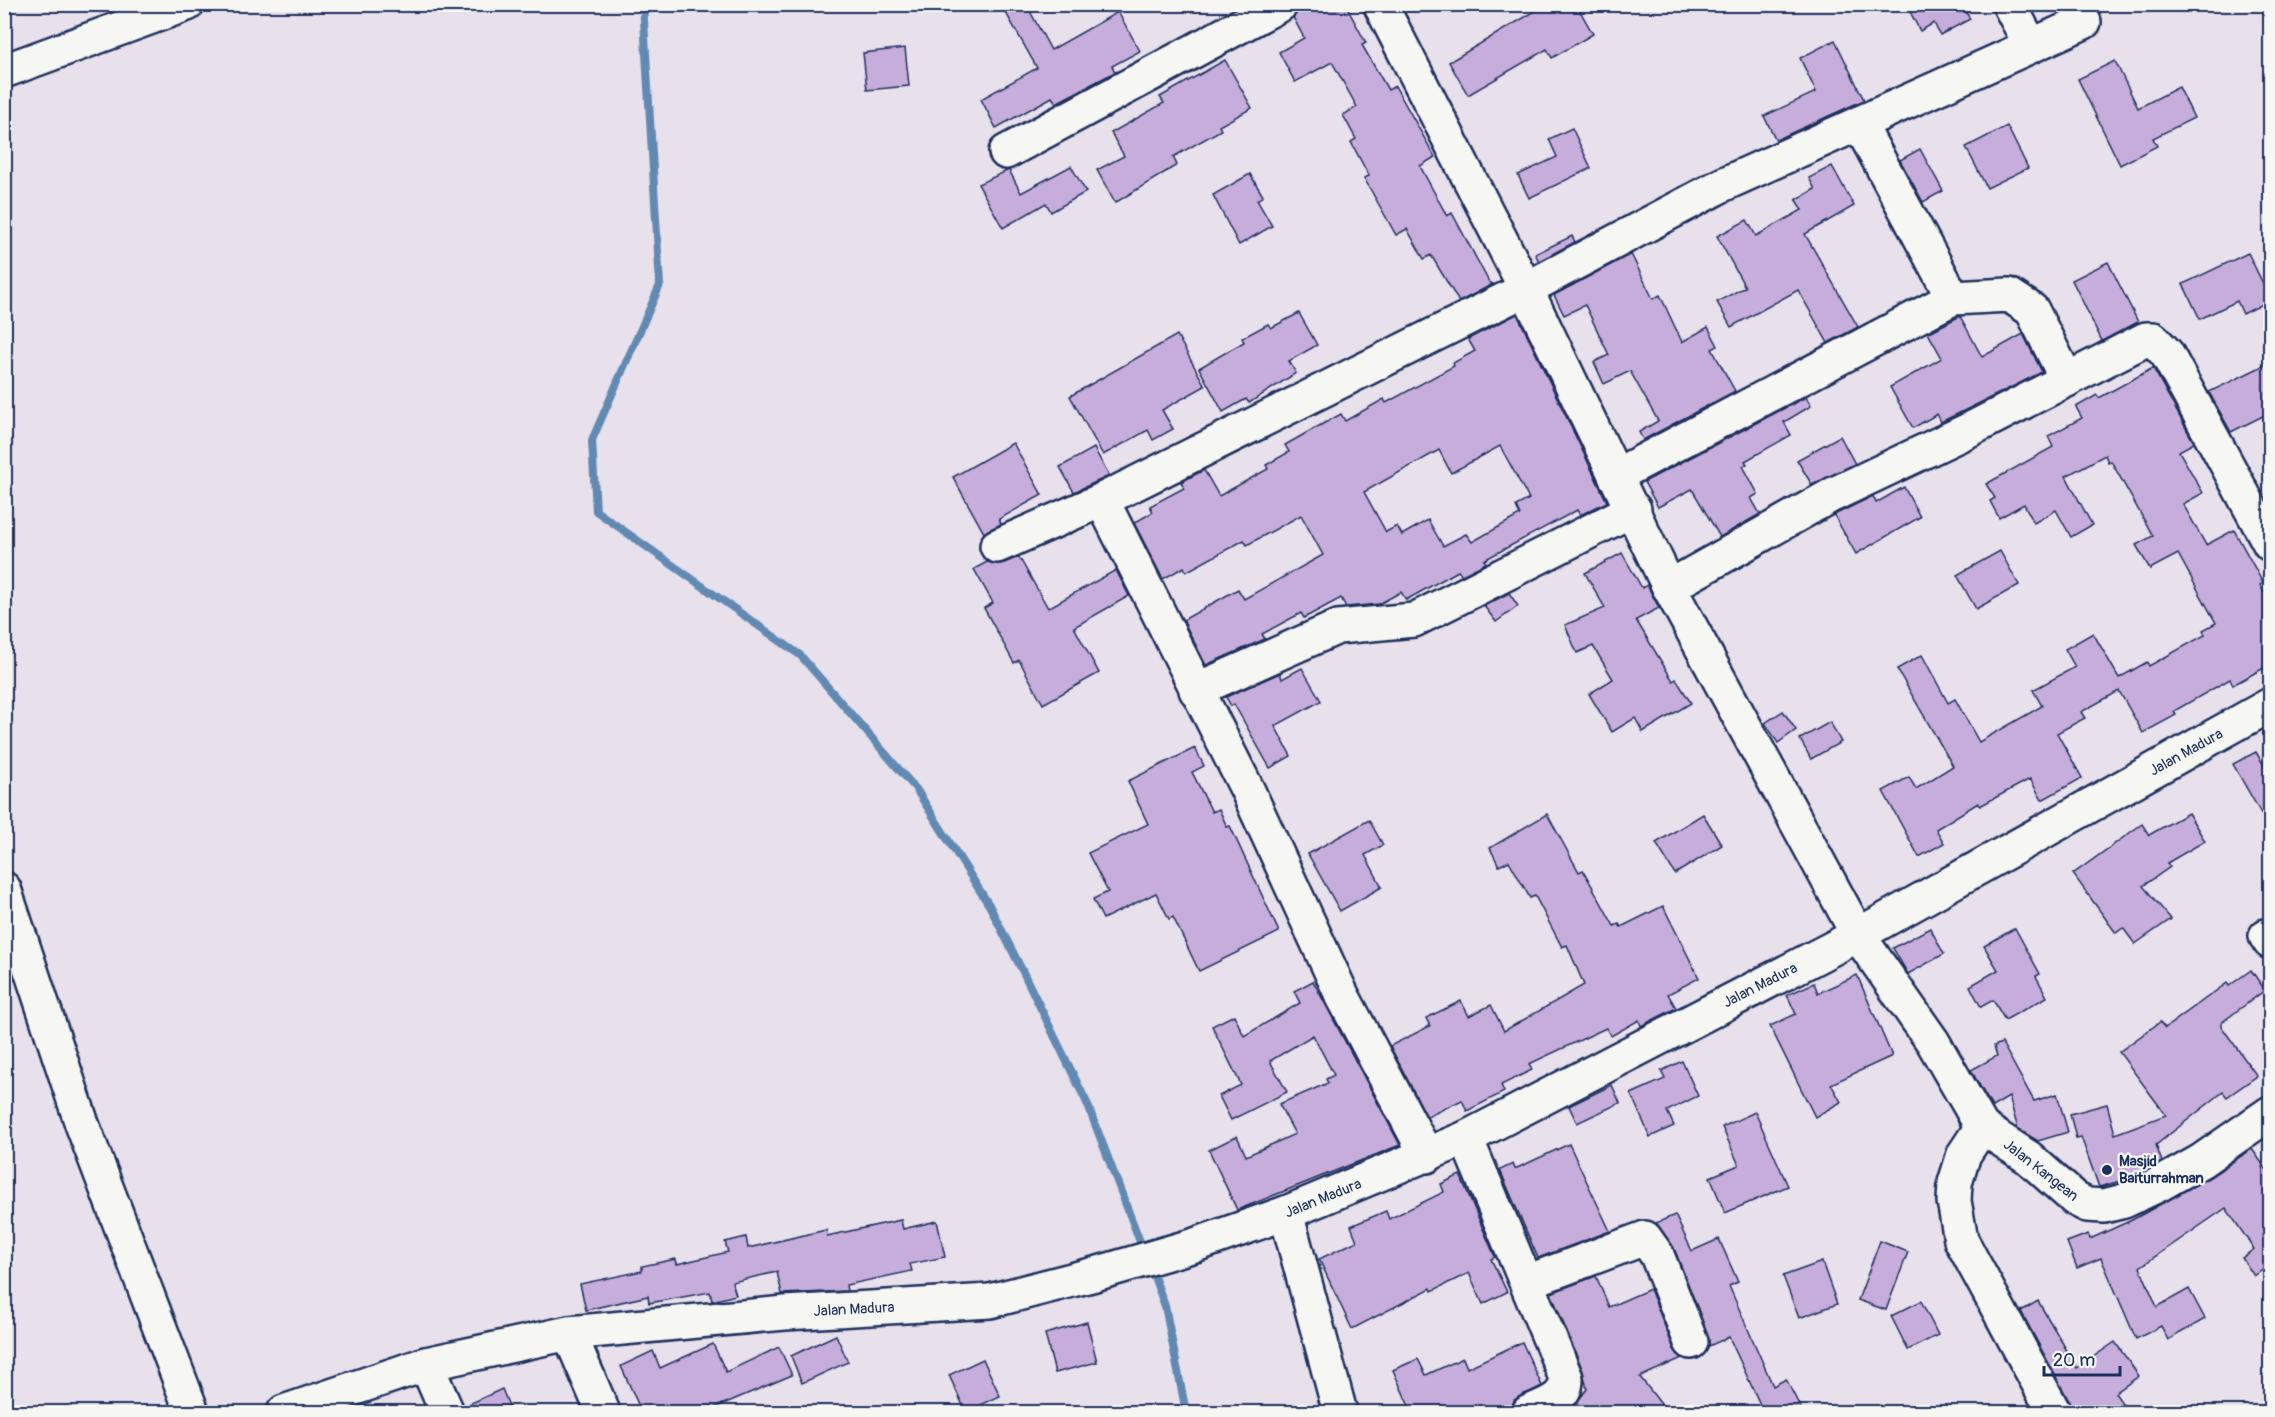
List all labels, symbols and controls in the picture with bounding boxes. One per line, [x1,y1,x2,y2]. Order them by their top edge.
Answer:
street label: Jalan Madura [2146,724,2226,780]
street label: Jalan Madura [1720,959,1801,1012]
street label: Jalan Kangean [1999,1135,2082,1206]
place label: Masjid Baiturrahman [2119,1152,2204,1188]
marker: Masjid Baiturrahman [2100,1163,2114,1177]
street label: Jalan Madura [1282,1174,1364,1222]
street label: Jalan Madura [813,1298,895,1321]
scale bar [2044,1339,2120,1377]
text: 20 m [2053,1349,2095,1372]

